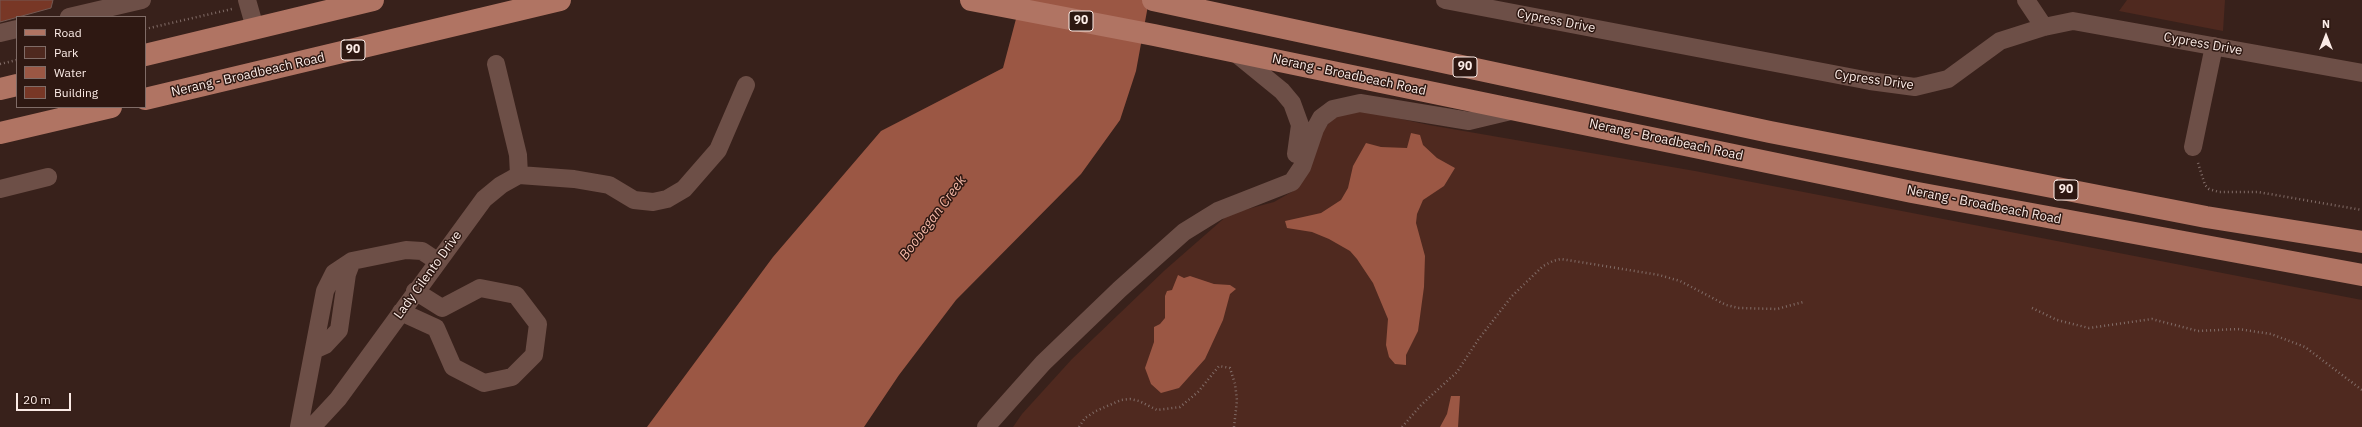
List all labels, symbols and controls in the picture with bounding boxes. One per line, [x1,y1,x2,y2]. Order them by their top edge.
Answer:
street label: Cypress Drive [1515,6,1597,36]
road number: 90 [1069,11,1093,31]
legend [16,16,146,108]
north arrow [2306,16,2346,56]
text: N [2322,17,2330,31]
text: Road [54,25,82,40]
street label: Cypress Drive [2162,29,2244,59]
road number: 90 [341,40,365,60]
text: Park [54,45,78,60]
street label: Nerang - Broadbeach Road [170,50,326,100]
street label: Nerang - Broadbeach Road [1271,51,1427,99]
road number: 90 [1453,57,1477,77]
text: Water [54,65,86,80]
street label: Cypress Drive [1833,67,1915,93]
text: Building [54,85,98,100]
street label: Nerang - Broadbeach Road [1588,116,1744,164]
water label: Boobegan Creek [896,173,970,263]
road number: 90 [2054,180,2078,200]
street label: Nerang - Broadbeach Road [1905,182,2063,228]
street label: Lady Cilento Drive [391,228,465,322]
scale bar [18,385,73,411]
text: 20 m [23,392,51,407]

